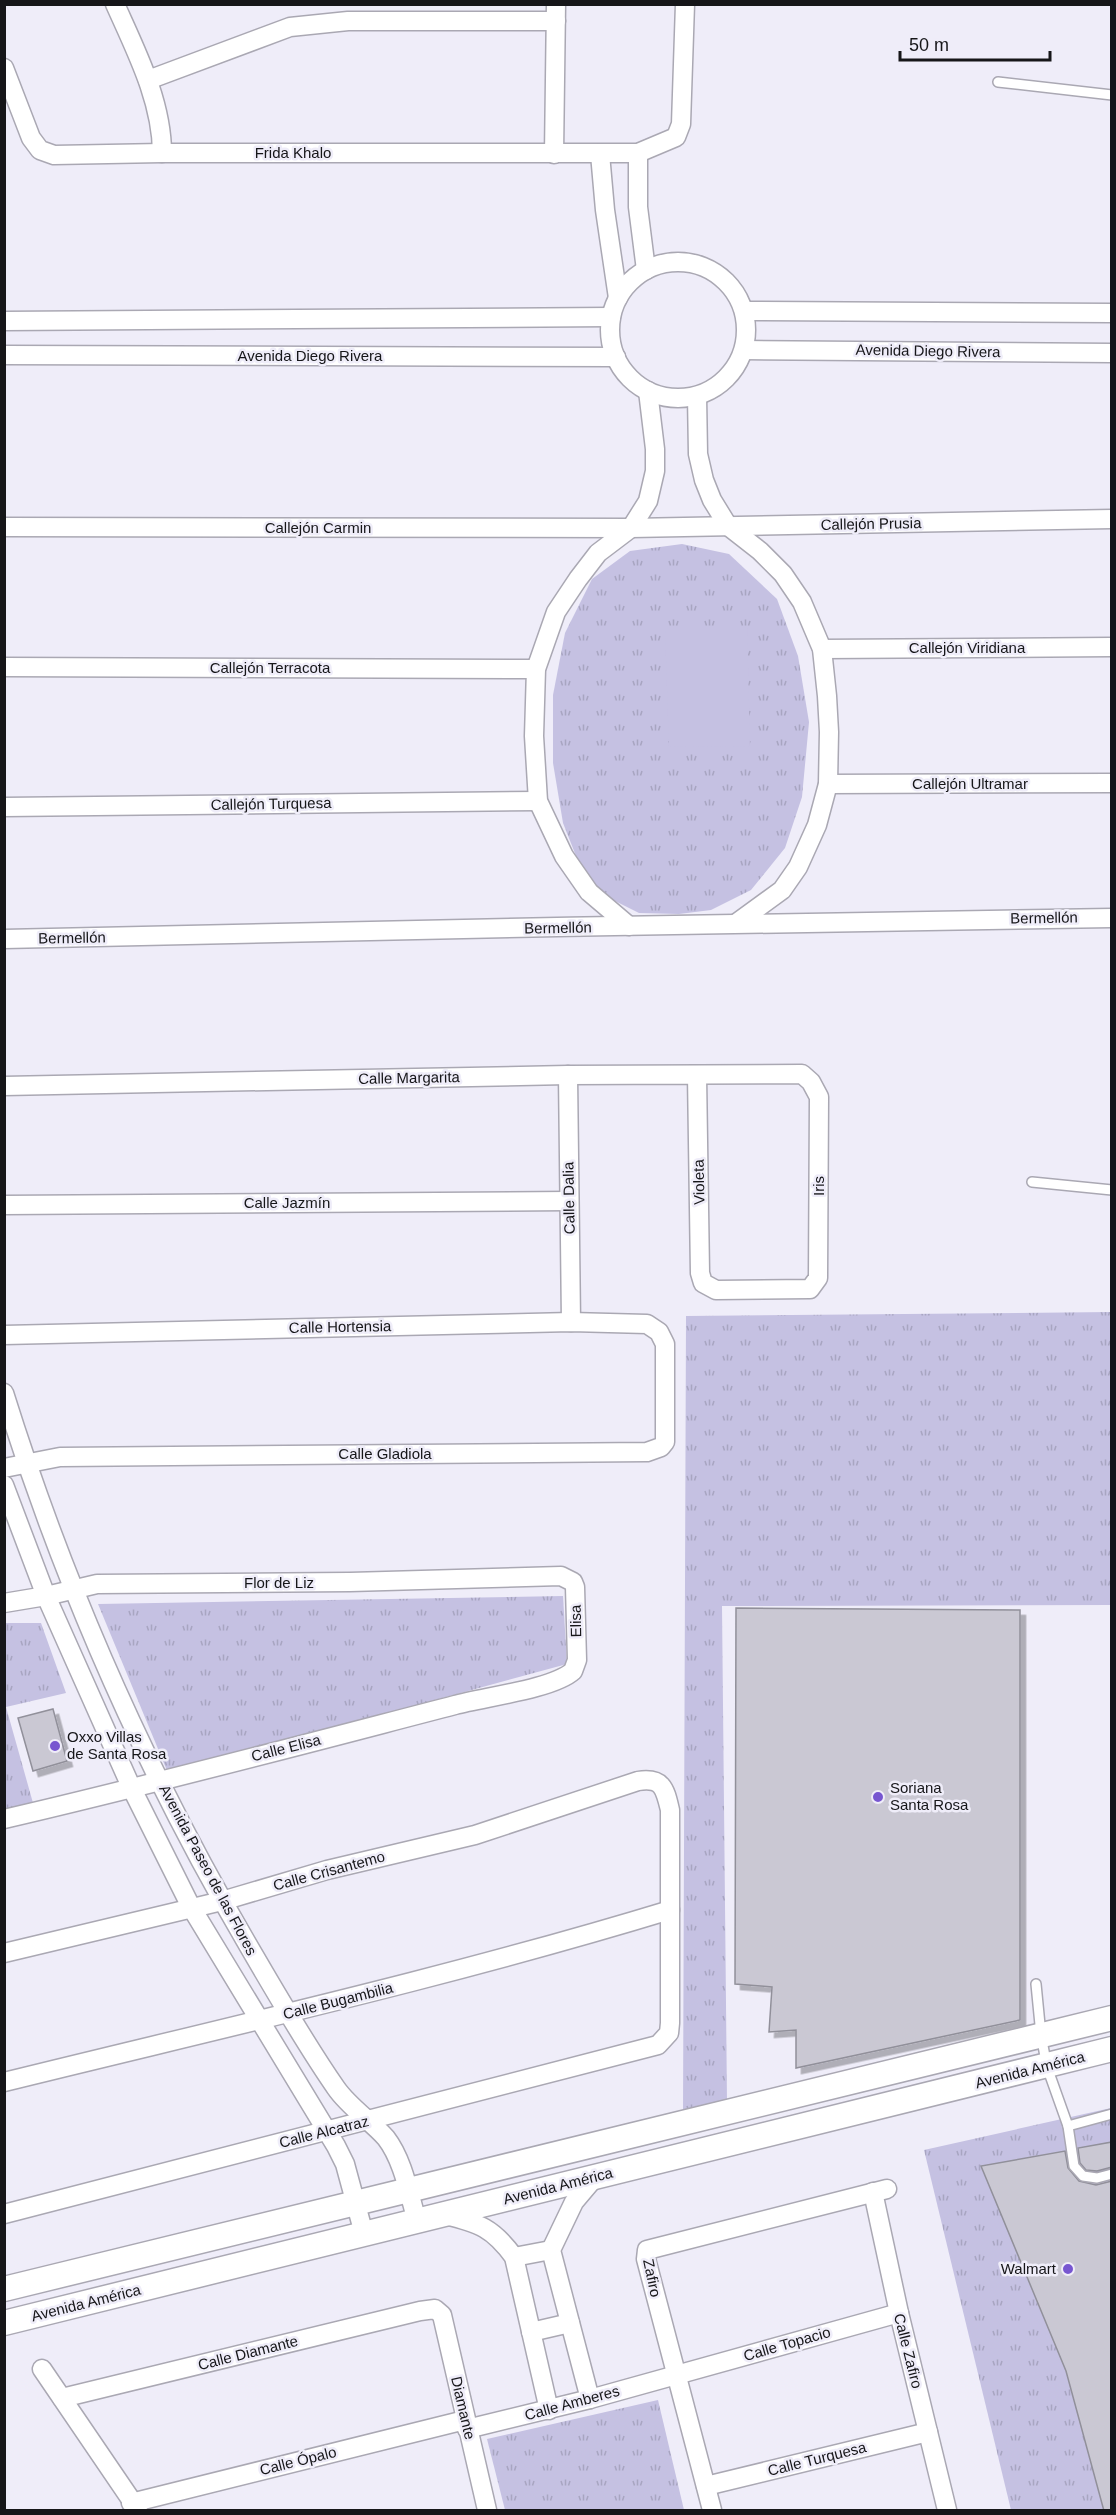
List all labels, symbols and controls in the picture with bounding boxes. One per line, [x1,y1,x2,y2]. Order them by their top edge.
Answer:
scale bar [900,24,1050,62]
text: 50 m [909,35,949,55]
street label: Frida Khalo [255,144,331,161]
street label: Avenida Diego Rivera [855,341,1001,360]
street label: Avenida Diego Rivera [238,347,383,364]
street label: Callejón Prusia [820,514,922,533]
street label: Callejón Carmin [265,519,371,536]
street label: Callejón Viridiana [909,639,1026,656]
street label: Callejón Terracota [210,659,331,676]
street label: Callejón Ultramar [912,775,1028,792]
street label: Callejón Turquesa [210,794,332,813]
street label: Bermellón [1010,908,1078,927]
street label: Bermellón [524,918,592,937]
street label: Bermellón [38,928,106,947]
street label: Calle Margarita [358,1068,461,1087]
street label: Violeta [690,1158,707,1205]
street label: Calle Dalia [559,1161,578,1234]
street label: Iris [810,1176,827,1196]
street label: Calle Jazmín [244,1194,330,1211]
street label: Calle Hortensia [289,1317,392,1336]
street label: Calle Gladiola [338,1445,432,1462]
street label: Flor de Liz [244,1574,314,1591]
street label: Elisa [567,1604,584,1637]
place label: Oxxo Villas de Santa Rosa [67,1728,167,1762]
street label: Calle Elisa [249,1731,323,1764]
marker: Oxxo Villas de Santa Rosa [48,1739,62,1753]
place label: Soriana Santa Rosa [890,1779,969,1813]
street label: Avenida Paseo de las Flores [156,1782,261,1958]
marker: Soriana Santa Rosa [871,1790,885,1804]
street label: Calle Crisantemo [271,1847,387,1894]
street label: Calle Bugambilia [281,1978,395,2022]
street label: Avenida América [973,2048,1087,2091]
street label: Calle Alcatraz [277,2112,370,2151]
street label: Avenida América [501,2164,615,2207]
street label: Zafiro [640,2257,665,2298]
place label: Walmart [1001,2260,1057,2277]
marker: Walmart [1061,2262,1075,2276]
street label: Avenida América [29,2281,143,2324]
street label: Calle Zafiro [891,2312,926,2390]
street label: Calle Topacio [741,2323,832,2364]
street label: Calle Diamante [196,2332,300,2373]
street label: Diamante [448,2375,479,2441]
street label: Calle Amberes [523,2382,621,2423]
street label: Calle Turquesa [766,2438,869,2479]
street label: Calle Ópalo [258,2443,338,2478]

